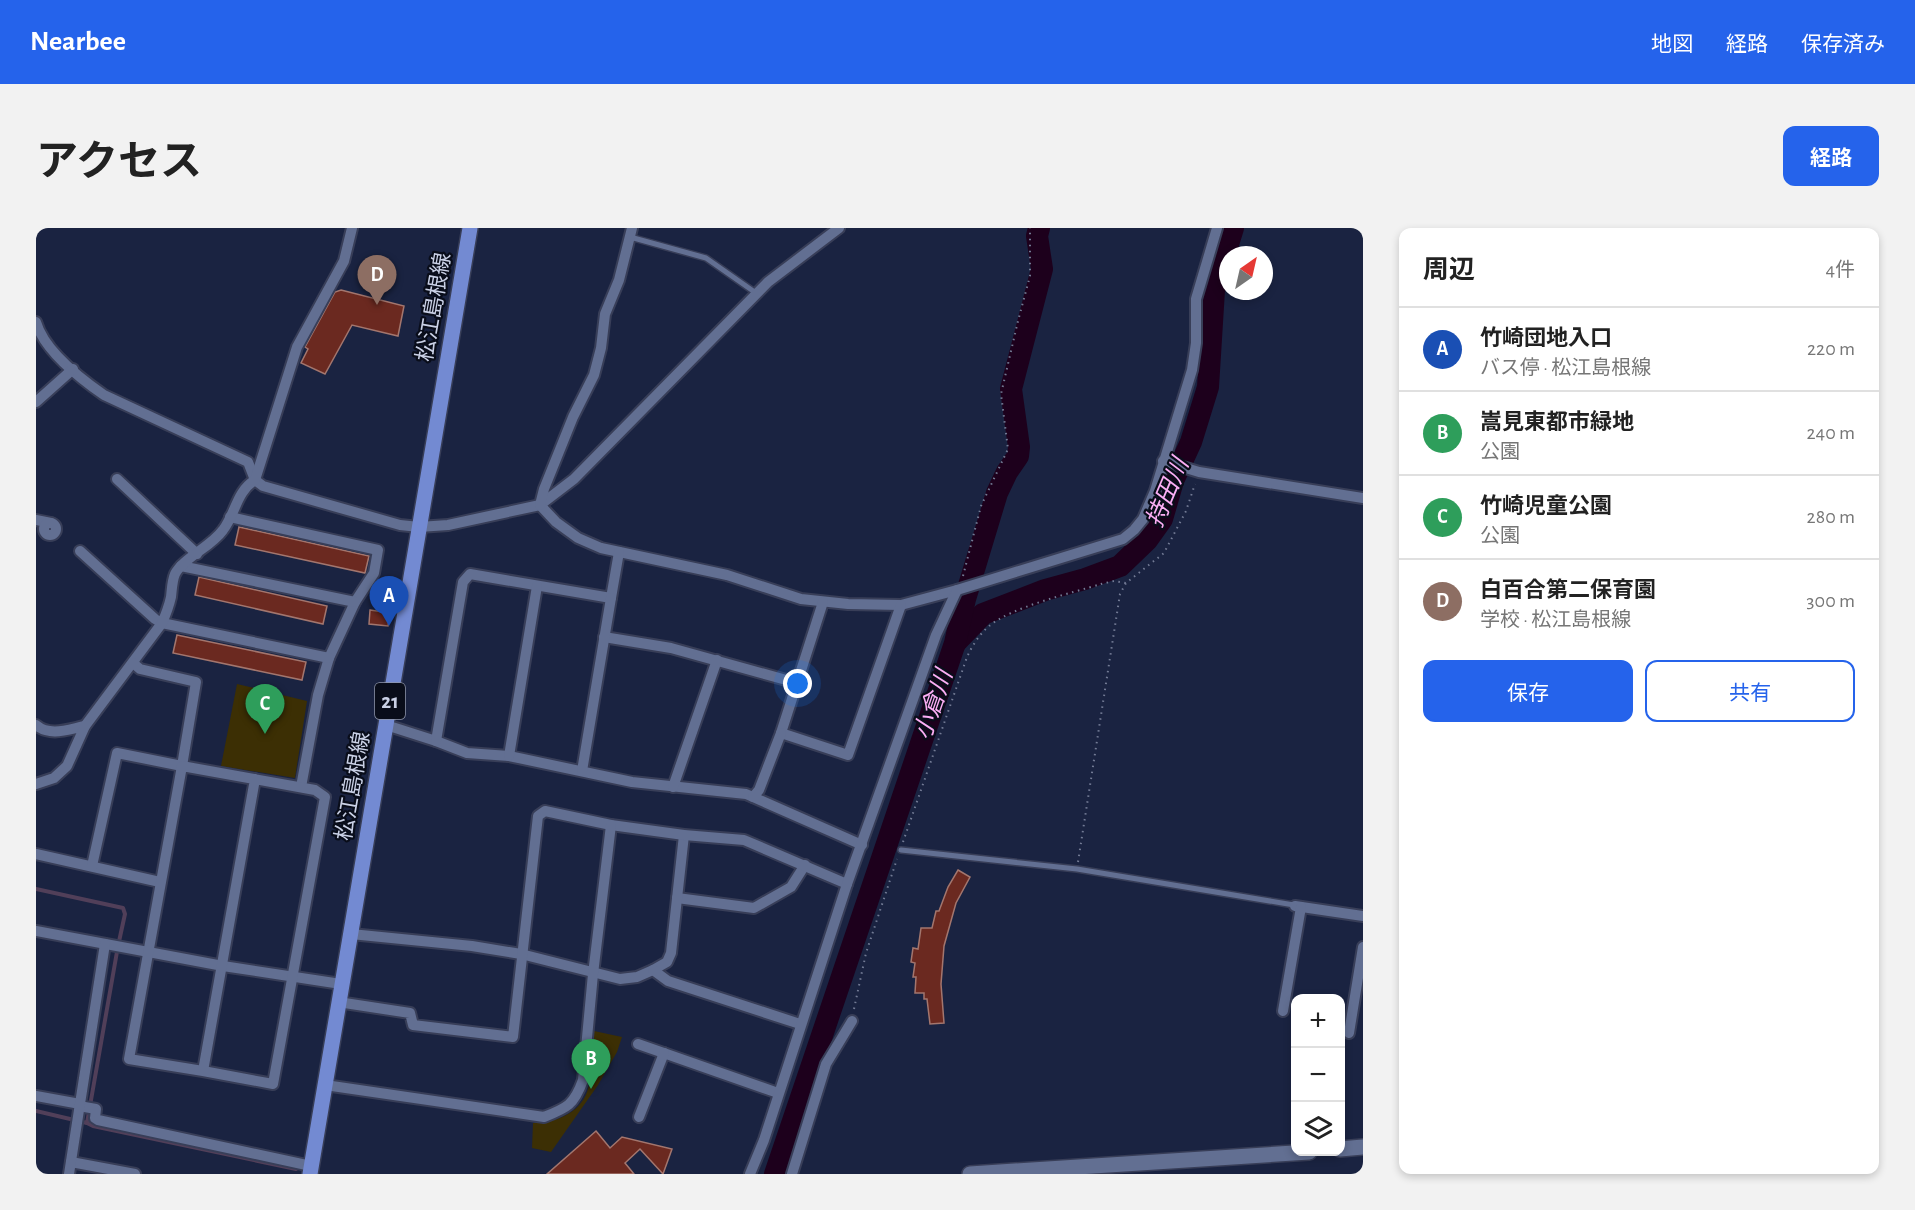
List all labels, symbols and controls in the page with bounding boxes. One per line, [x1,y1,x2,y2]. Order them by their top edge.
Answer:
text: Nearbee [30,28,126,56]
text: 地図 [1651,34,1693,55]
text: 経路 [1726,34,1768,55]
text: 保存済み [1801,34,1885,55]
button: 経路 [1783,126,1879,186]
text: アクセス [36,141,202,183]
north arrow [1219,246,1273,300]
street label: 松江島根線 [413,251,454,363]
pin: D [358,256,396,305]
text: 周辺 [1423,257,1475,283]
text: 4件 [1825,260,1855,280]
text: 竹崎団地入口 [1480,327,1612,349]
text: A [1437,339,1449,359]
text: 220 m [1807,339,1855,359]
text: バス停 · 松江島根線 [1480,358,1651,378]
text: 嵩見東都市緑地 [1480,411,1634,433]
text: B [1437,423,1448,443]
text: 240 m [1806,423,1855,443]
text: 公園 [1480,442,1520,462]
water label: 持田川 [1141,452,1194,531]
text: 竹崎児童公園 [1480,495,1612,517]
text: C [1437,507,1448,527]
text: 280 m [1807,507,1855,527]
text: 公園 [1480,526,1520,546]
pin: A [370,576,408,626]
text: 白百合第二保育園 [1480,579,1656,601]
text: D [1436,591,1449,611]
text: 300 m [1806,591,1855,611]
text: 学校 · 松江島根線 [1480,610,1631,630]
button: 保存 [1423,660,1633,722]
button: 共有 [1645,660,1855,722]
water label: 小倉川 [909,664,958,743]
your location [783,669,812,698]
road number: 21 [375,683,405,719]
pin: C [246,684,284,734]
street label: 松江島根線 [332,730,373,842]
map controls [1291,994,1345,1156]
button: + [1291,994,1345,1048]
pin: B [572,1040,610,1089]
button: − [1291,1048,1345,1102]
button: layers [1291,1102,1345,1156]

